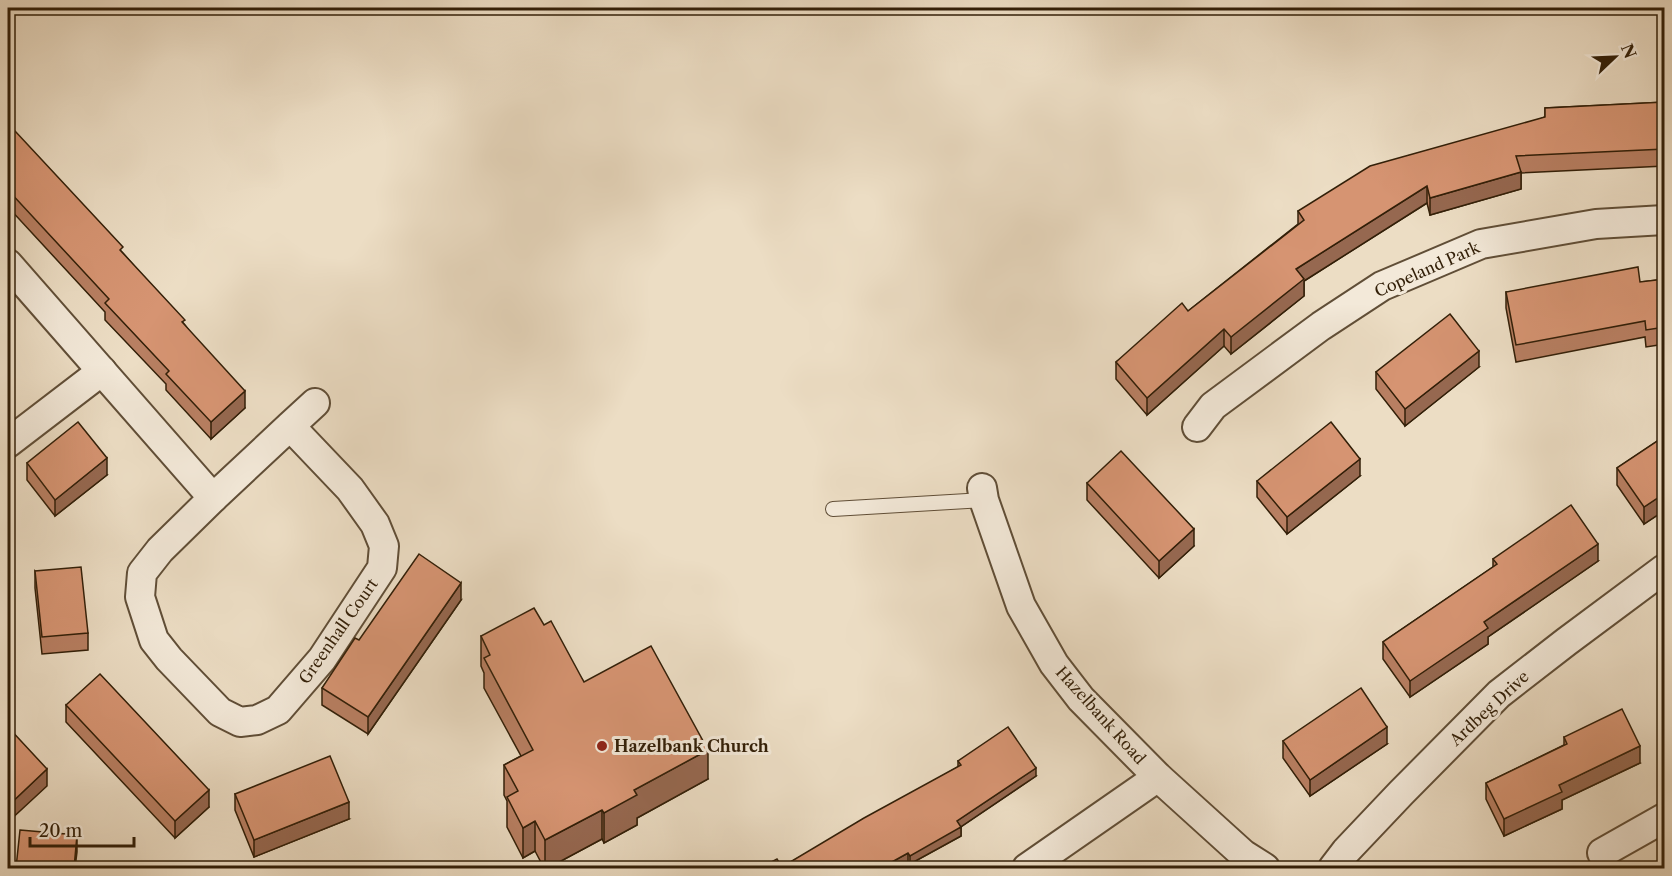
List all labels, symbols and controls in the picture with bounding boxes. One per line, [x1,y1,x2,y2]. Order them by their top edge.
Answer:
north arrow [1585,27,1645,87]
text: N [1617,41,1641,62]
street label: Copeland Park [1371,237,1483,301]
street label: Greenhall Court [294,574,382,688]
street label: Hazelbank Road [1052,662,1150,768]
street label: Ardbeg Drive [1445,666,1533,750]
place label: Hazelbank Church [614,736,769,756]
marker: Hazelbank Church [595,739,609,753]
scale bar [30,810,134,848]
text: 20 m [39,820,83,842]

